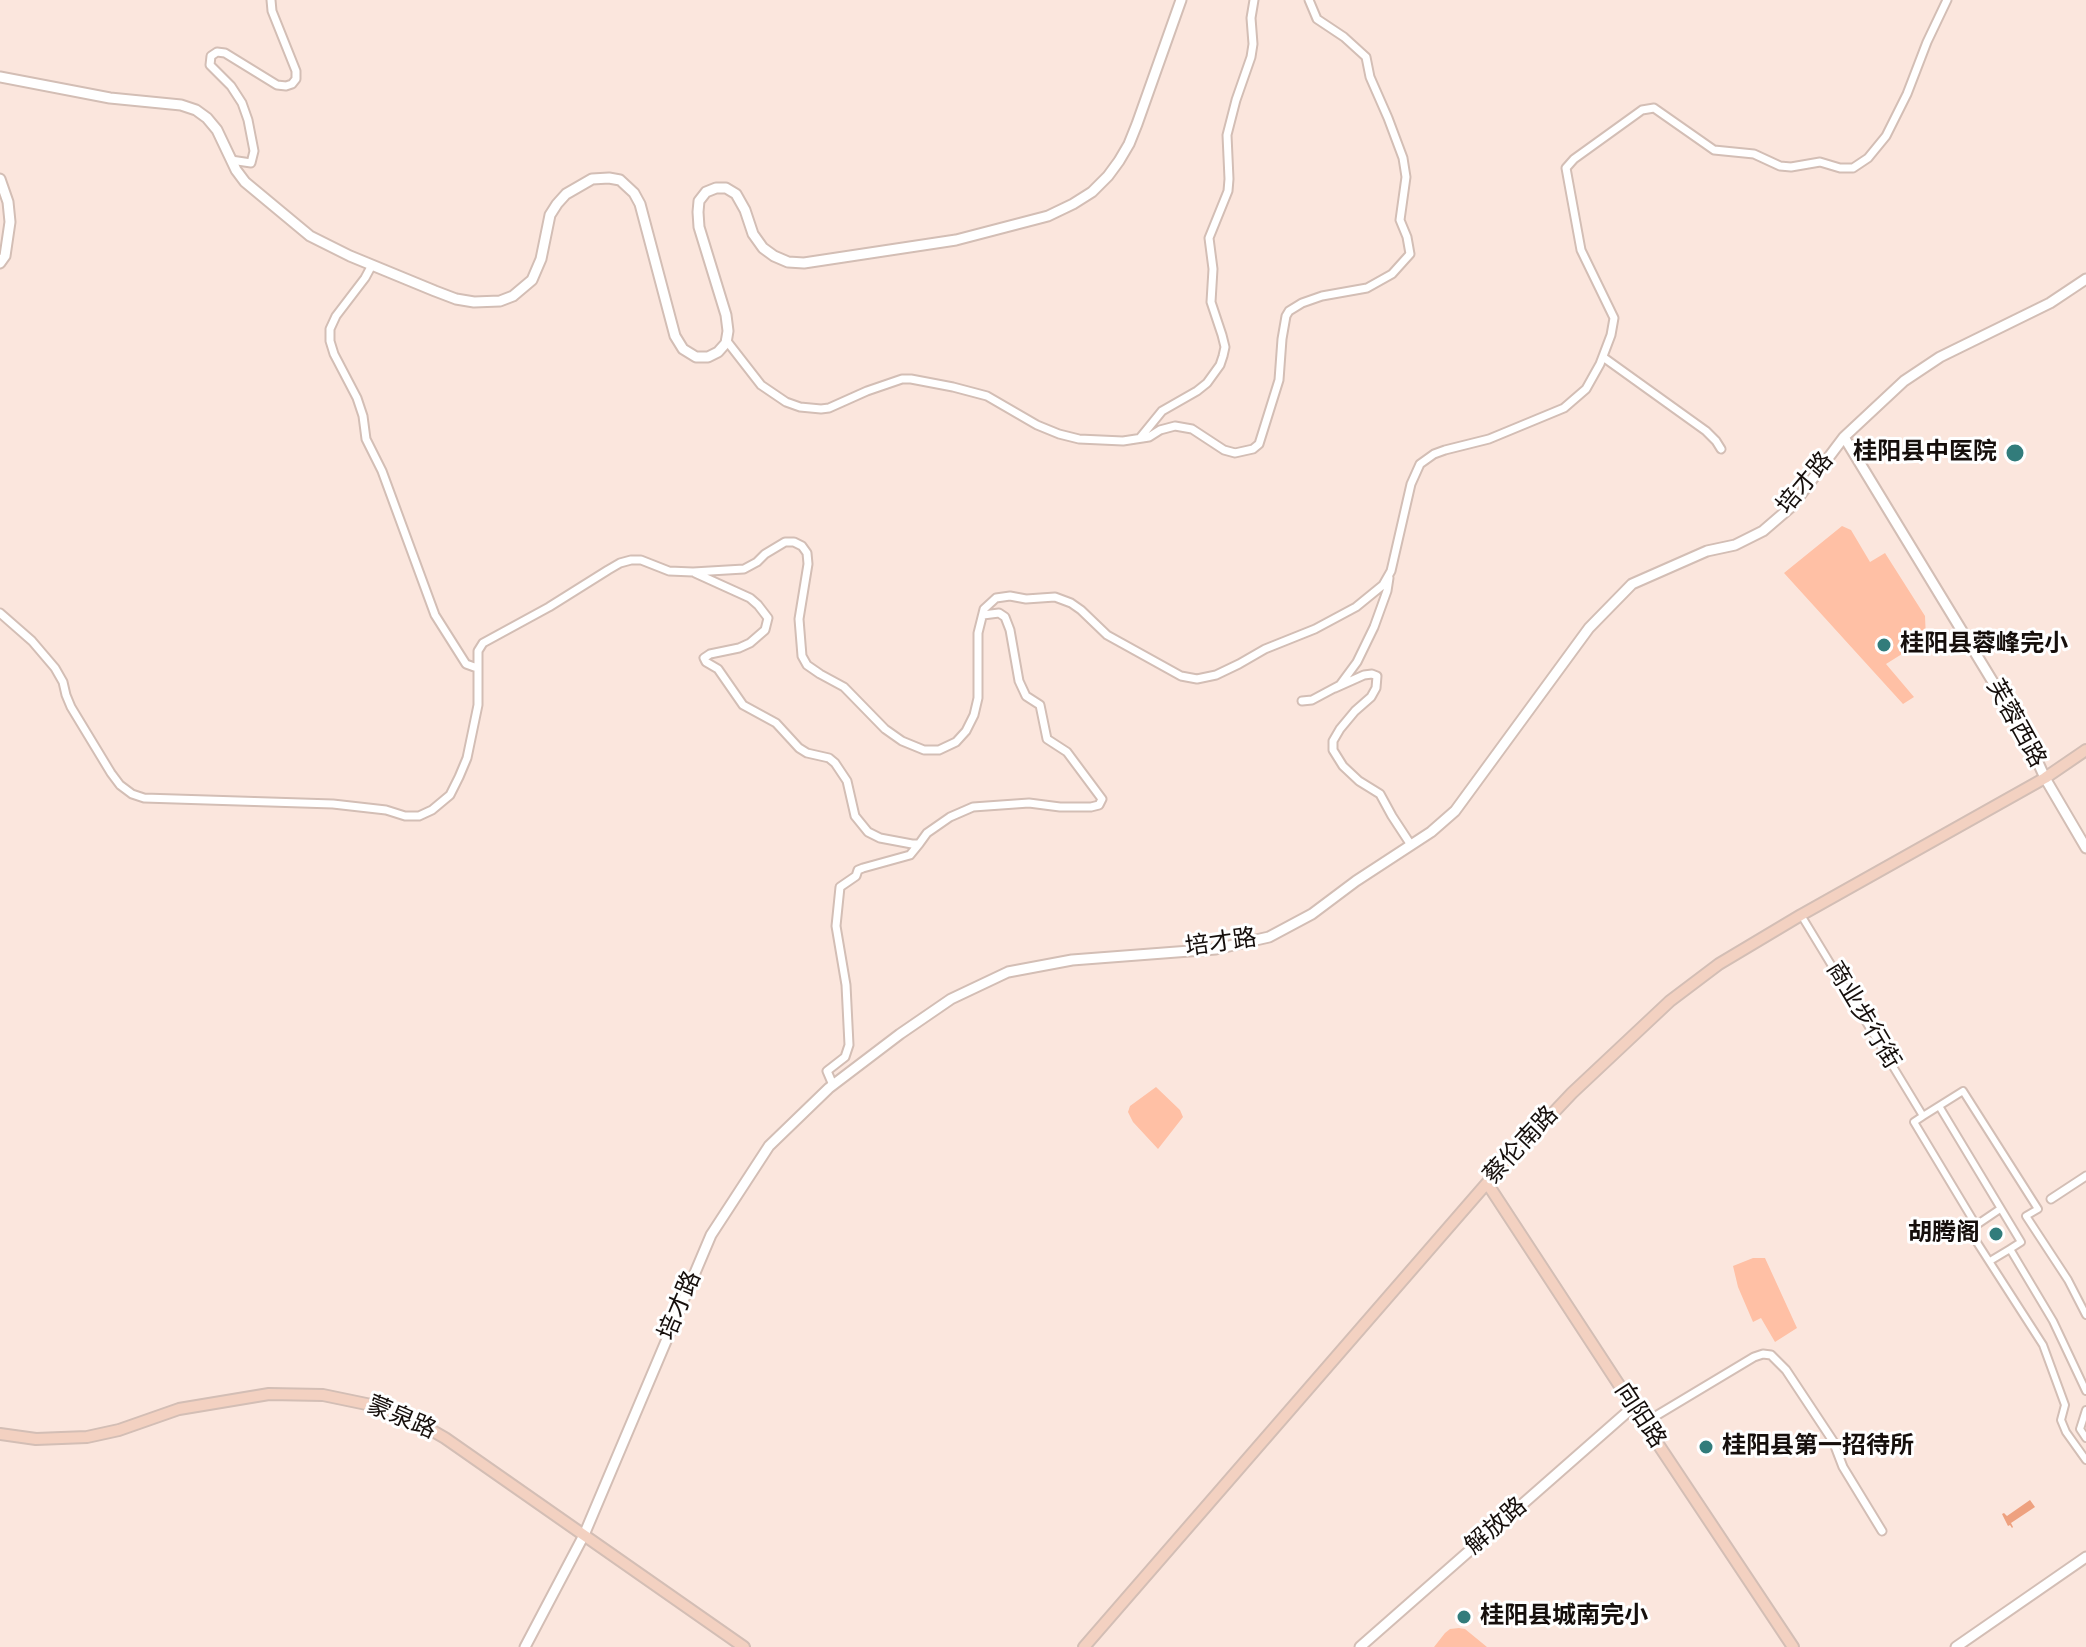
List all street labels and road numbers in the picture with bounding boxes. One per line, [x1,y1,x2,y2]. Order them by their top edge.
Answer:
street label: 培才路 [1772,447,1840,521]
street label: 芙蓉西路 [1979,675,2051,773]
street label: 培才路 [1183,925,1259,963]
street label: 商业步行街 [1819,957,1905,1075]
street label: 蔡伦南路 [1479,1101,1565,1191]
street label: 培才路 [654,1267,708,1345]
street label: 向阳路 [1607,1378,1671,1454]
street label: 蒙泉路 [362,1392,440,1446]
street label: 解放路 [1460,1493,1534,1561]

